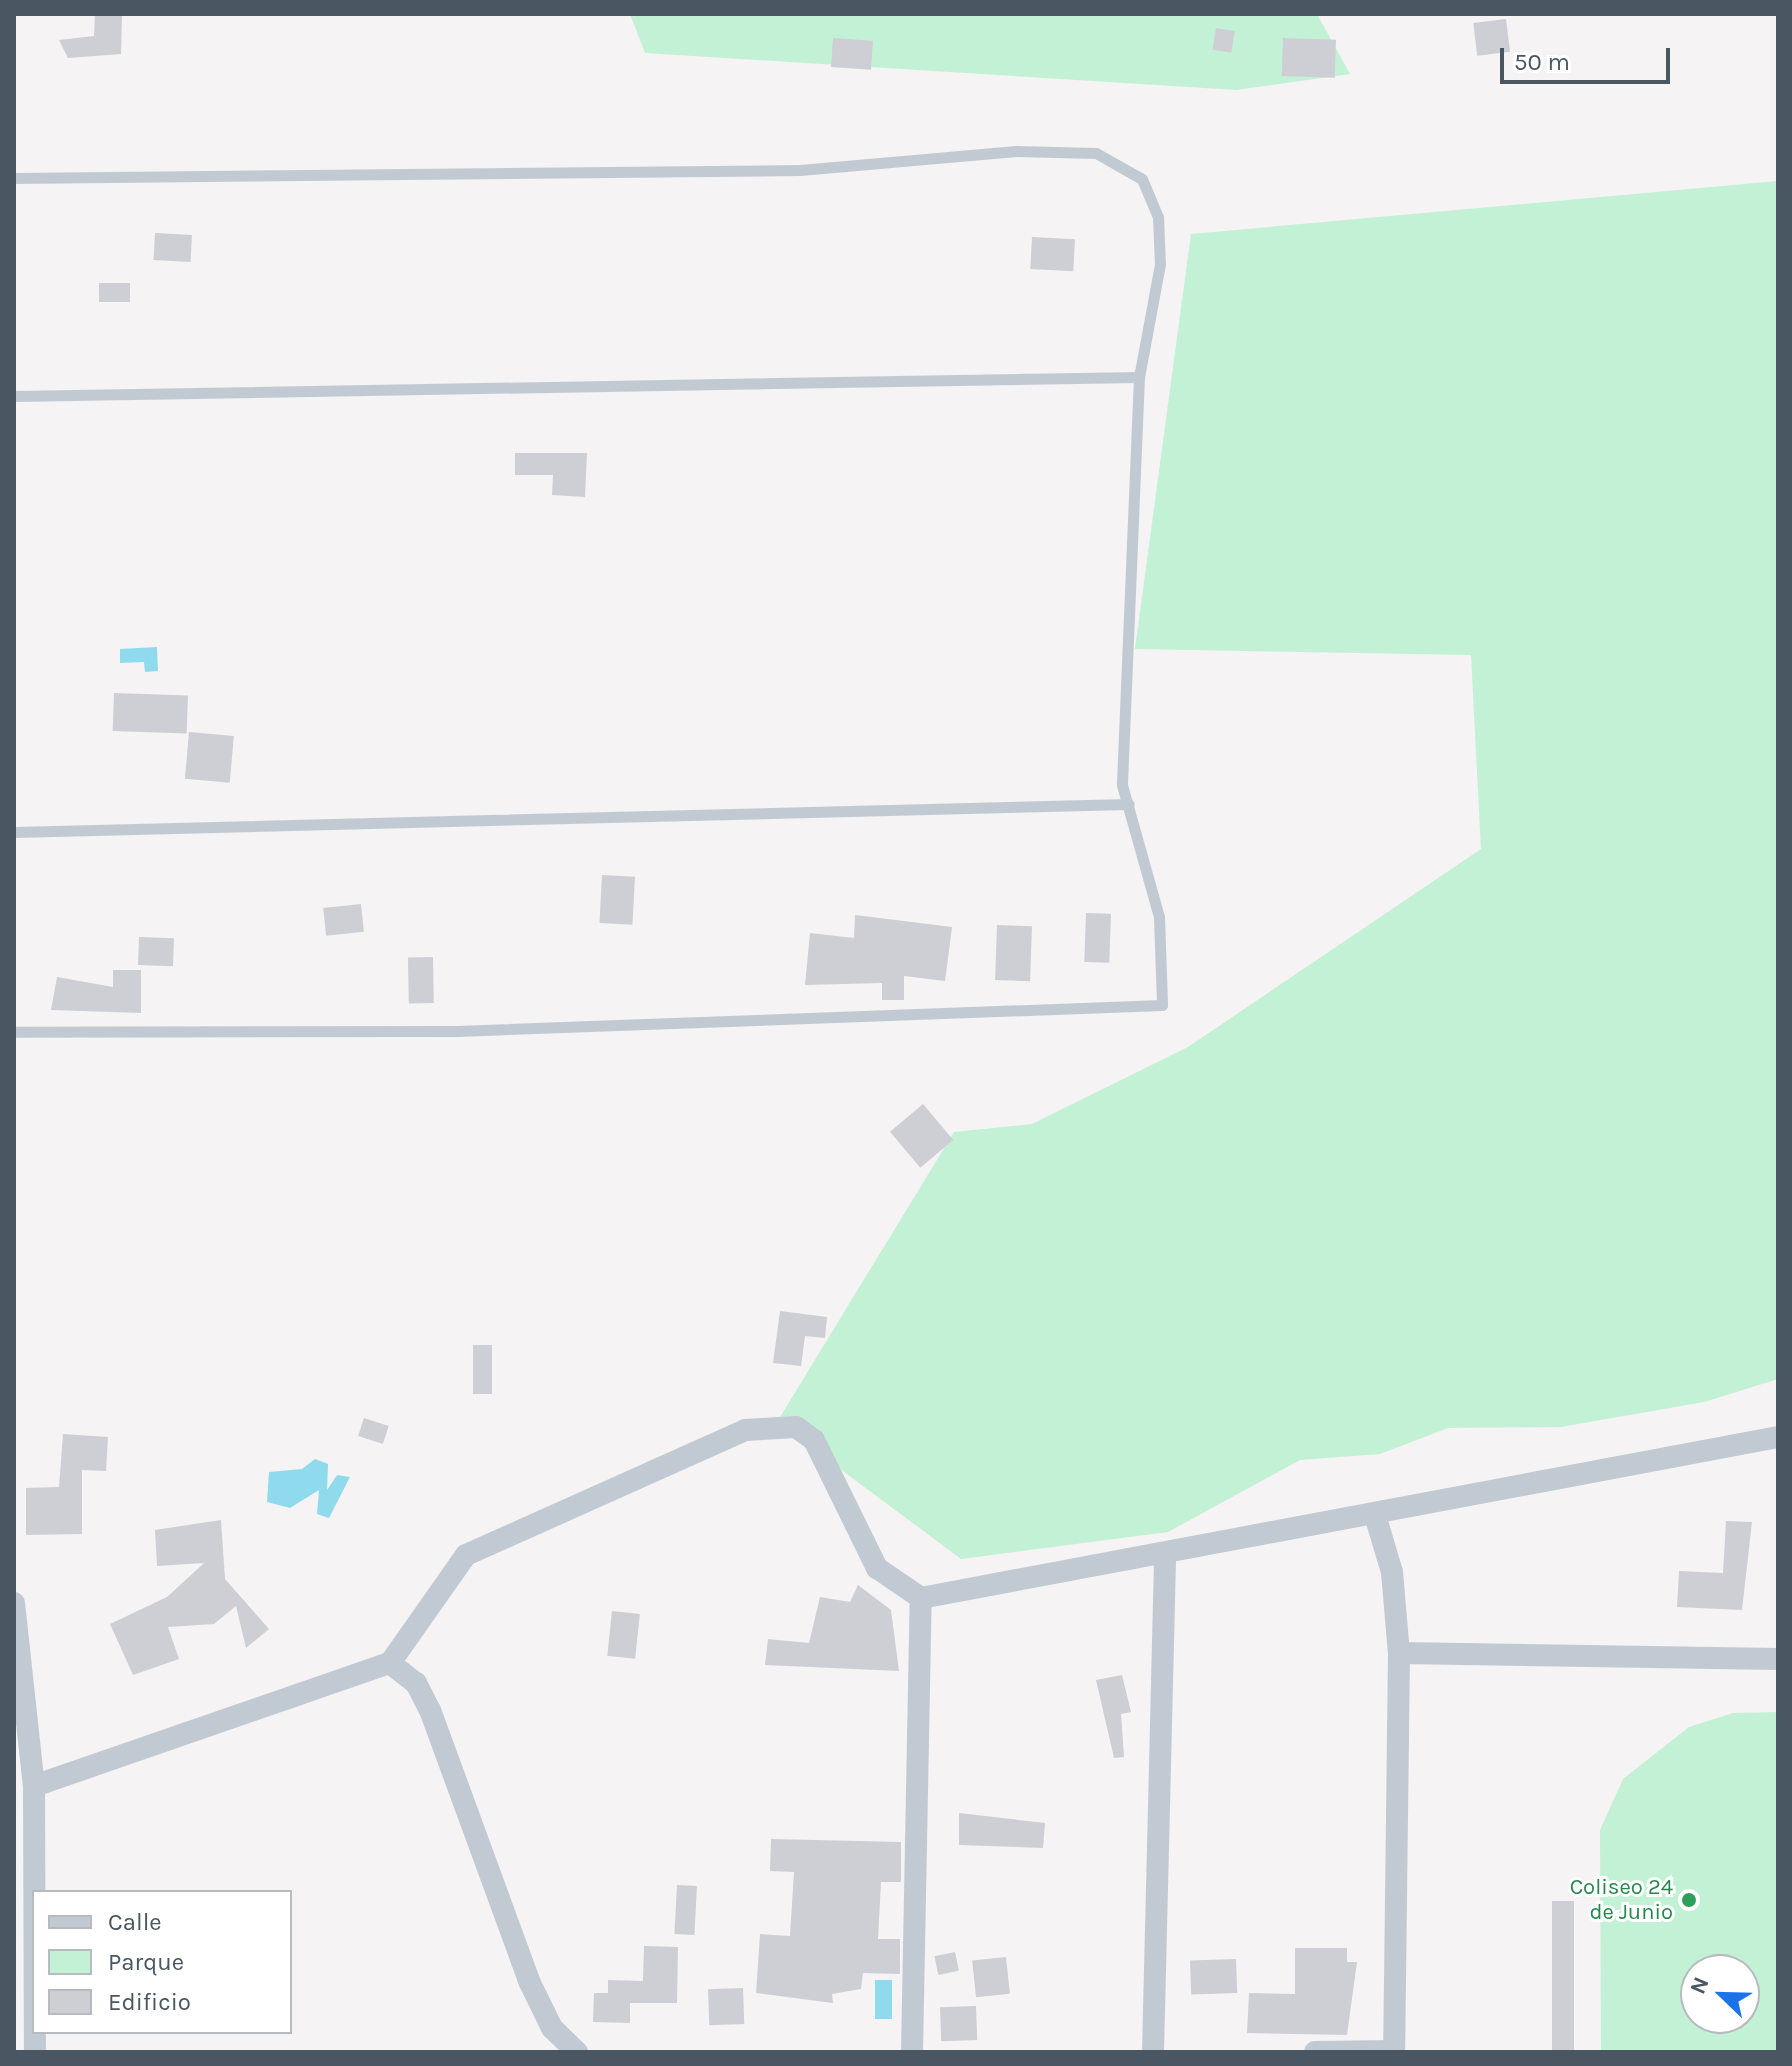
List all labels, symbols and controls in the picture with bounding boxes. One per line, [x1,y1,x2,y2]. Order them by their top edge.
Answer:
scale bar [1504,32,1674,82]
text: 50 m [1514,48,1570,76]
place label: Coliseo 24 de Junio [1570,1874,1673,1926]
legend [32,1890,292,2034]
marker: Coliseo 24 de Junio [1680,1891,1698,1909]
text: Calle [108,1908,162,1936]
text: Parque [108,1948,184,1976]
north arrow [1680,1954,1760,2034]
text: N [1685,1973,1715,1998]
text: Edificio [108,1988,191,2016]

